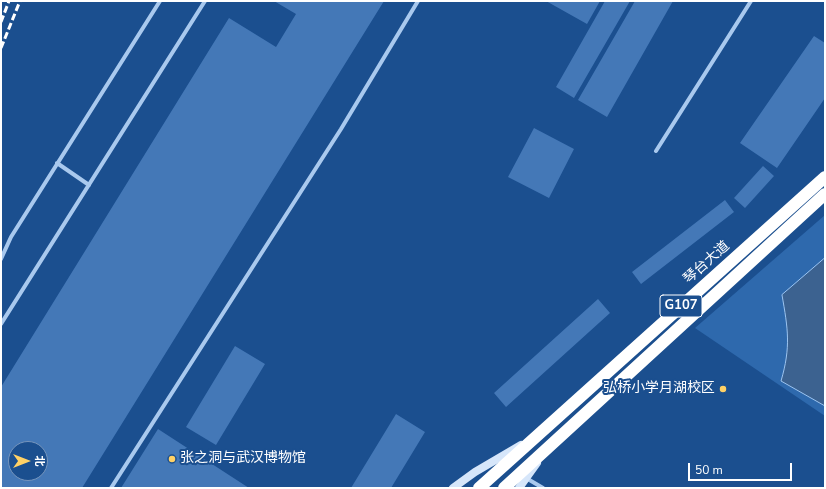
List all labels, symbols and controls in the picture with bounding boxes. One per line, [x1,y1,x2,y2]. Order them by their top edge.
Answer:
street label: 琴台大道 [681,238,733,288]
road number: G107 [660,295,702,317]
place label: 弘桥小学月湖校区 [603,381,715,397]
marker: 弘桥小学月湖校区 [718,384,728,394]
north arrow [8,441,48,481]
place label: 张之洞与武汉博物馆 [180,451,306,467]
marker: 张之洞与武汉博物馆 [167,454,177,464]
scale bar [690,455,794,481]
text: 北 [32,456,47,467]
text: 50 m [695,462,723,478]

